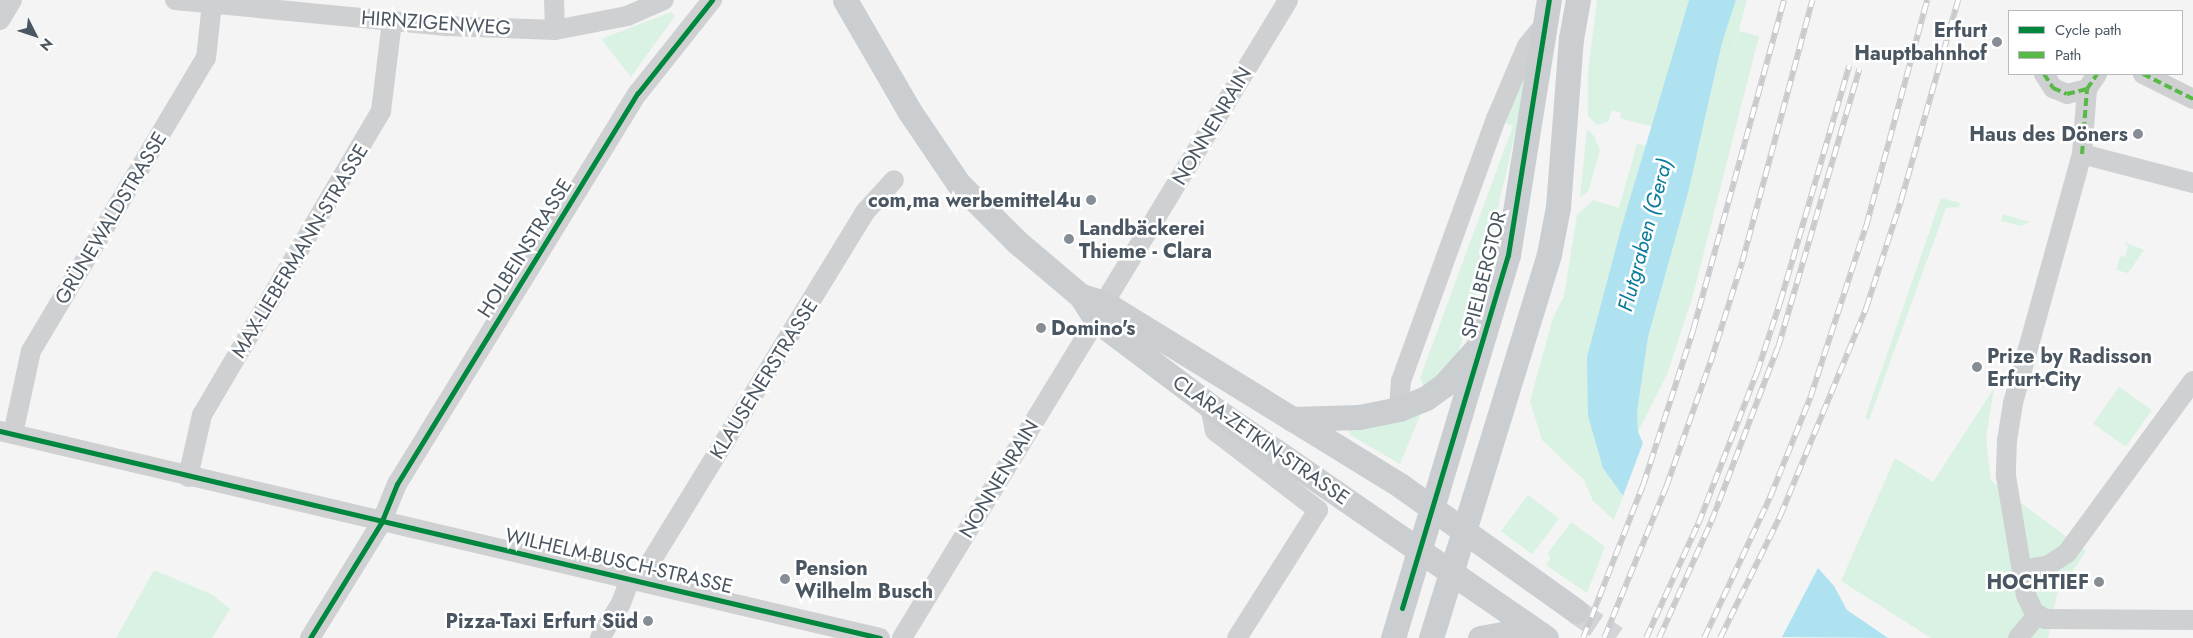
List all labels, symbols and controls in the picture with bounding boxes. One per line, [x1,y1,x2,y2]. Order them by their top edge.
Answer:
street label: HIRNZIGENWEG [360,6,512,40]
north arrow [10,10,60,60]
legend [2008,10,2183,75]
place label: Erfurt Hauptbahnhof [1854,19,1987,66]
text: Cycle path [2055,19,2122,41]
text: N [35,34,58,56]
marker: Erfurt Hauptbahnhof [1991,36,2003,48]
text: Path [2055,44,2081,66]
street label: NONNENRAIN [1167,63,1257,189]
place label: Haus des Döners [1969,122,2128,146]
street label: GRÜNEWALDSTRASSE [50,127,172,309]
marker: Haus des Döners [2132,128,2144,140]
street label: MAX-LIEBERMANN-STRASSE [227,140,373,362]
water label: Flutgraben (Gera) [1612,156,1678,314]
street label: HOLBEINSTRASSE [473,174,577,322]
place label: com,ma werbemittel4u [868,188,1081,212]
marker: com,ma werbemittel4u [1085,194,1097,206]
street label: SPIELBERGTOR [1457,209,1511,341]
place label: Landbäckerei Thieme - Clara [1079,216,1212,263]
marker: Landbäckerei Thieme - Clara [1063,233,1075,245]
street label: KLAUSENERSTRASSE [705,295,823,463]
place label: Domino's [1051,316,1135,340]
marker: Domino's [1035,322,1047,334]
place label: Prize by Radisson Erfurt-City [1987,344,2152,391]
marker: Prize by Radisson Erfurt-City [1971,361,1983,373]
street label: CLARA-ZETKIN-STRASSE [1168,370,1354,510]
street label: NONNENRAIN [954,416,1044,542]
street label: WILHELM-BUSCH-STRASSE [503,523,735,599]
place label: Pension Wilhelm Busch [795,556,933,603]
place label: HOCHTIEF [1986,570,2089,594]
marker: Pension Wilhelm Busch [779,573,791,585]
marker: HOCHTIEF [2093,576,2105,588]
place label: Pizza-Taxi Erfurt Süd [446,609,638,633]
marker: Pizza-Taxi Erfurt Süd [642,615,654,627]

